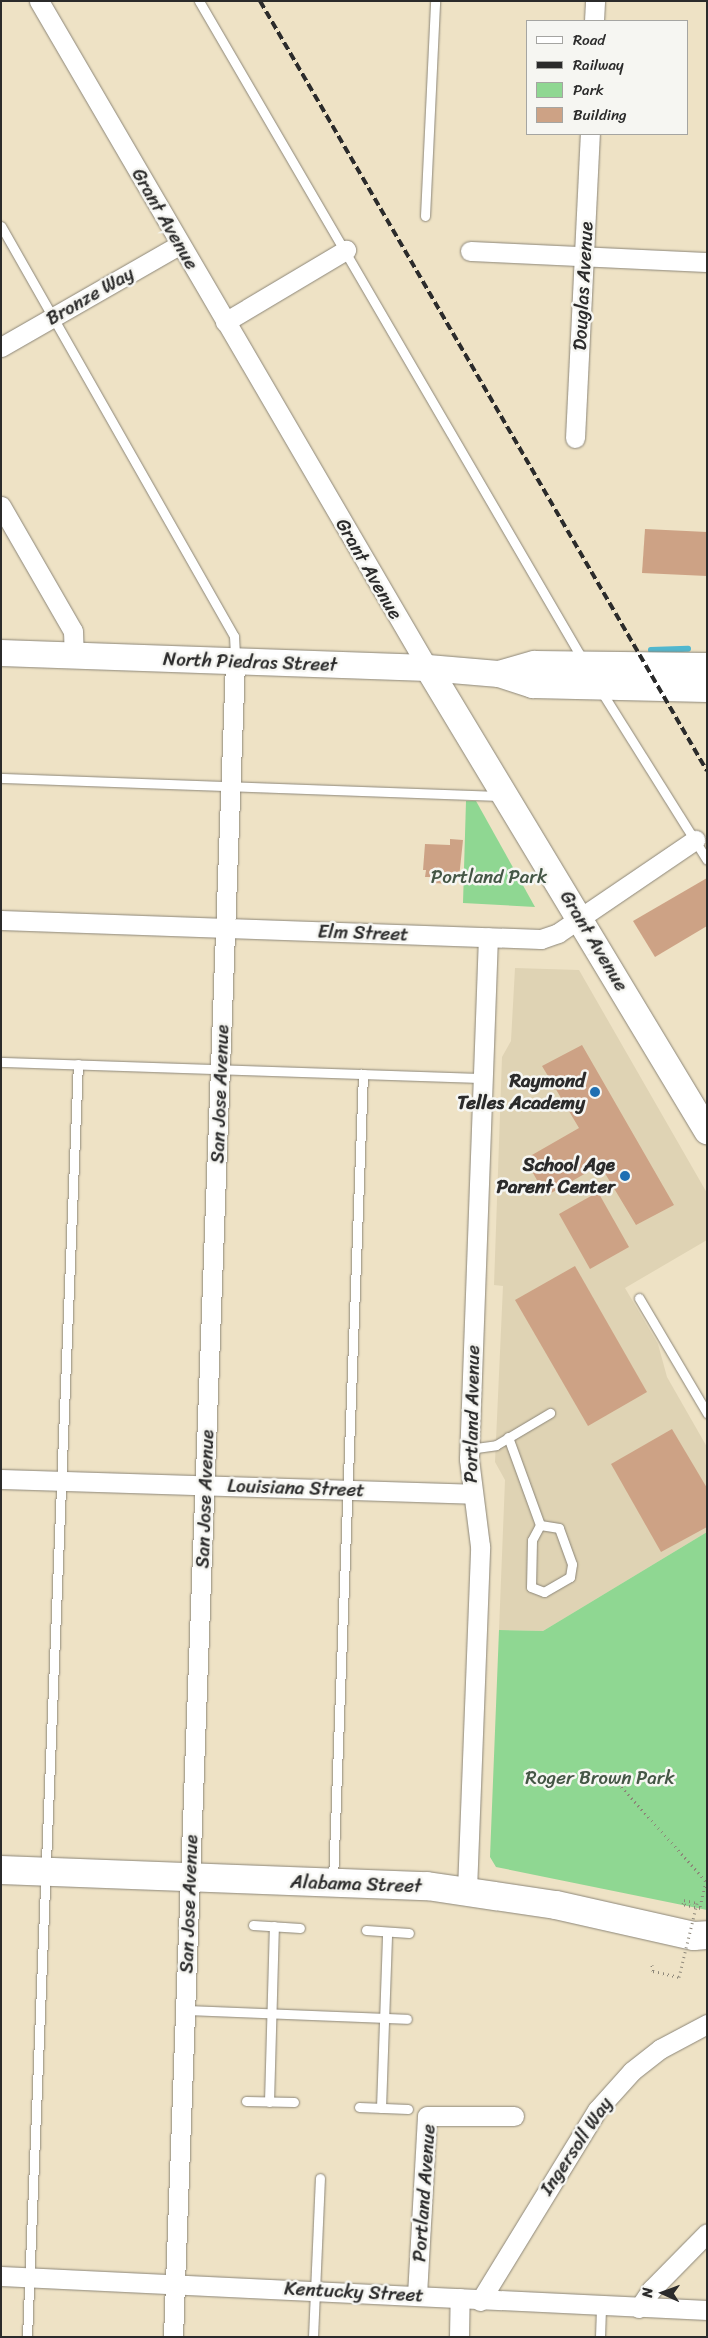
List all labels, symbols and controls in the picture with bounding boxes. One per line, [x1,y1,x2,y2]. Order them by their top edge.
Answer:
legend [526,20,688,135]
text: Road [573,27,605,53]
text: Railway [573,52,624,78]
text: Park [573,77,604,103]
text: Building [573,102,627,128]
street label: Grant Avenue [127,165,203,273]
street label: Douglas Avenue [568,221,598,351]
street label: Bronze Way [42,262,138,330]
street label: Grant Avenue [331,515,407,623]
street label: North Piedras Street [162,648,338,676]
park label: Portland Park [431,866,547,888]
street label: Grant Avenue [555,887,633,995]
street label: Elm Street [317,920,409,946]
street label: San Jose Avenue [206,1024,234,1164]
place label: Raymond Telles Academy [457,1070,585,1114]
marker: Raymond Telles Academy [589,1086,601,1098]
place label: School Age Parent Center [496,1154,615,1198]
marker: School Age Parent Center [619,1170,631,1182]
street label: Portland Avenue [459,1345,485,1483]
street label: San Jose Avenue [191,1429,219,1569]
street label: Louisiana Street [227,1474,365,1502]
park label: Roger Brown Park [525,1767,675,1789]
street label: San Jose Avenue [175,1834,203,1974]
street label: Alabama Street [290,1870,422,1898]
street label: Ingersoll Way [535,2093,617,2199]
street label: Portland Avenue [408,2123,440,2263]
north arrow [638,2268,688,2318]
street label: Kentucky Street [284,2277,424,2307]
text: N [635,2287,660,2298]

